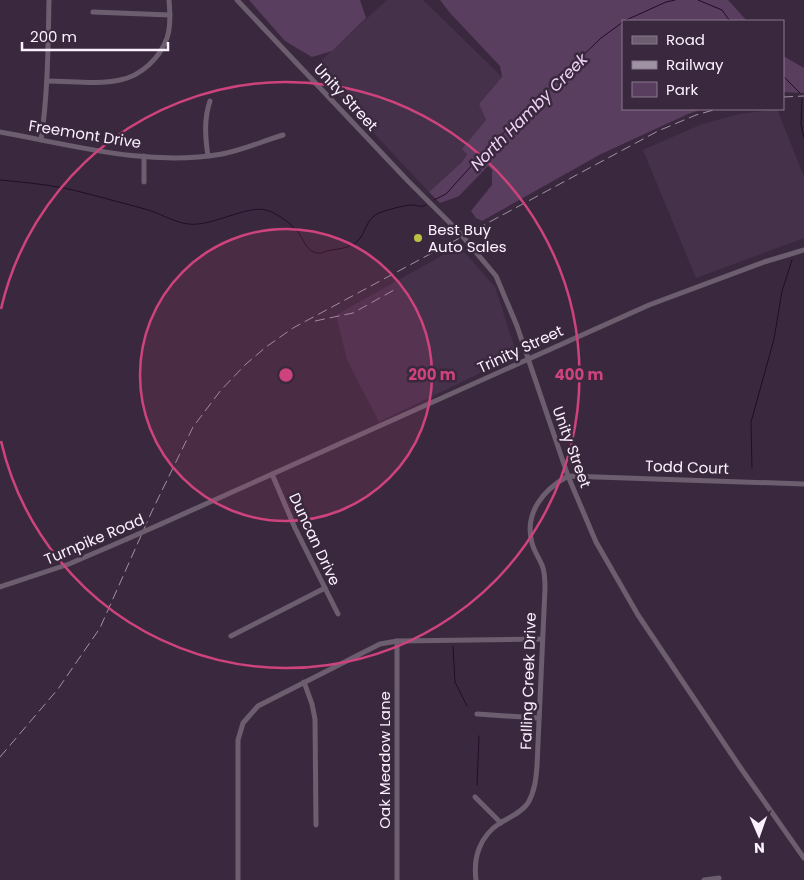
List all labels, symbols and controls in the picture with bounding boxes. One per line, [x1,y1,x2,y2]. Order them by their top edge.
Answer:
scale bar [22,20,169,52]
legend [622,20,784,110]
text: 200 m [30,26,77,47]
text: Road [666,29,705,50]
water label: North Hamby Creek [465,48,593,176]
text: Railway [666,54,724,75]
street label: Unity Street [309,59,383,135]
text: Park [666,79,698,100]
street label: Freemont Drive [27,115,143,153]
place label: Best Buy Auto Sales [428,219,507,257]
marker: Best Buy Auto Sales [412,232,424,244]
street label: Trinity Street [474,320,566,378]
text: 200 m [408,364,456,385]
text: 400 m [555,364,604,385]
centre of rings [277,366,295,384]
street label: Unity Street [548,403,596,491]
street label: Todd Court [645,455,729,479]
street label: Duncan Drive [284,489,346,589]
street label: Turnpike Road [41,508,147,570]
street label: Falling Creek Drive [515,612,541,750]
street label: Oak Meadow Lane [374,691,395,829]
north arrow [734,810,784,860]
text: N [754,838,765,858]

